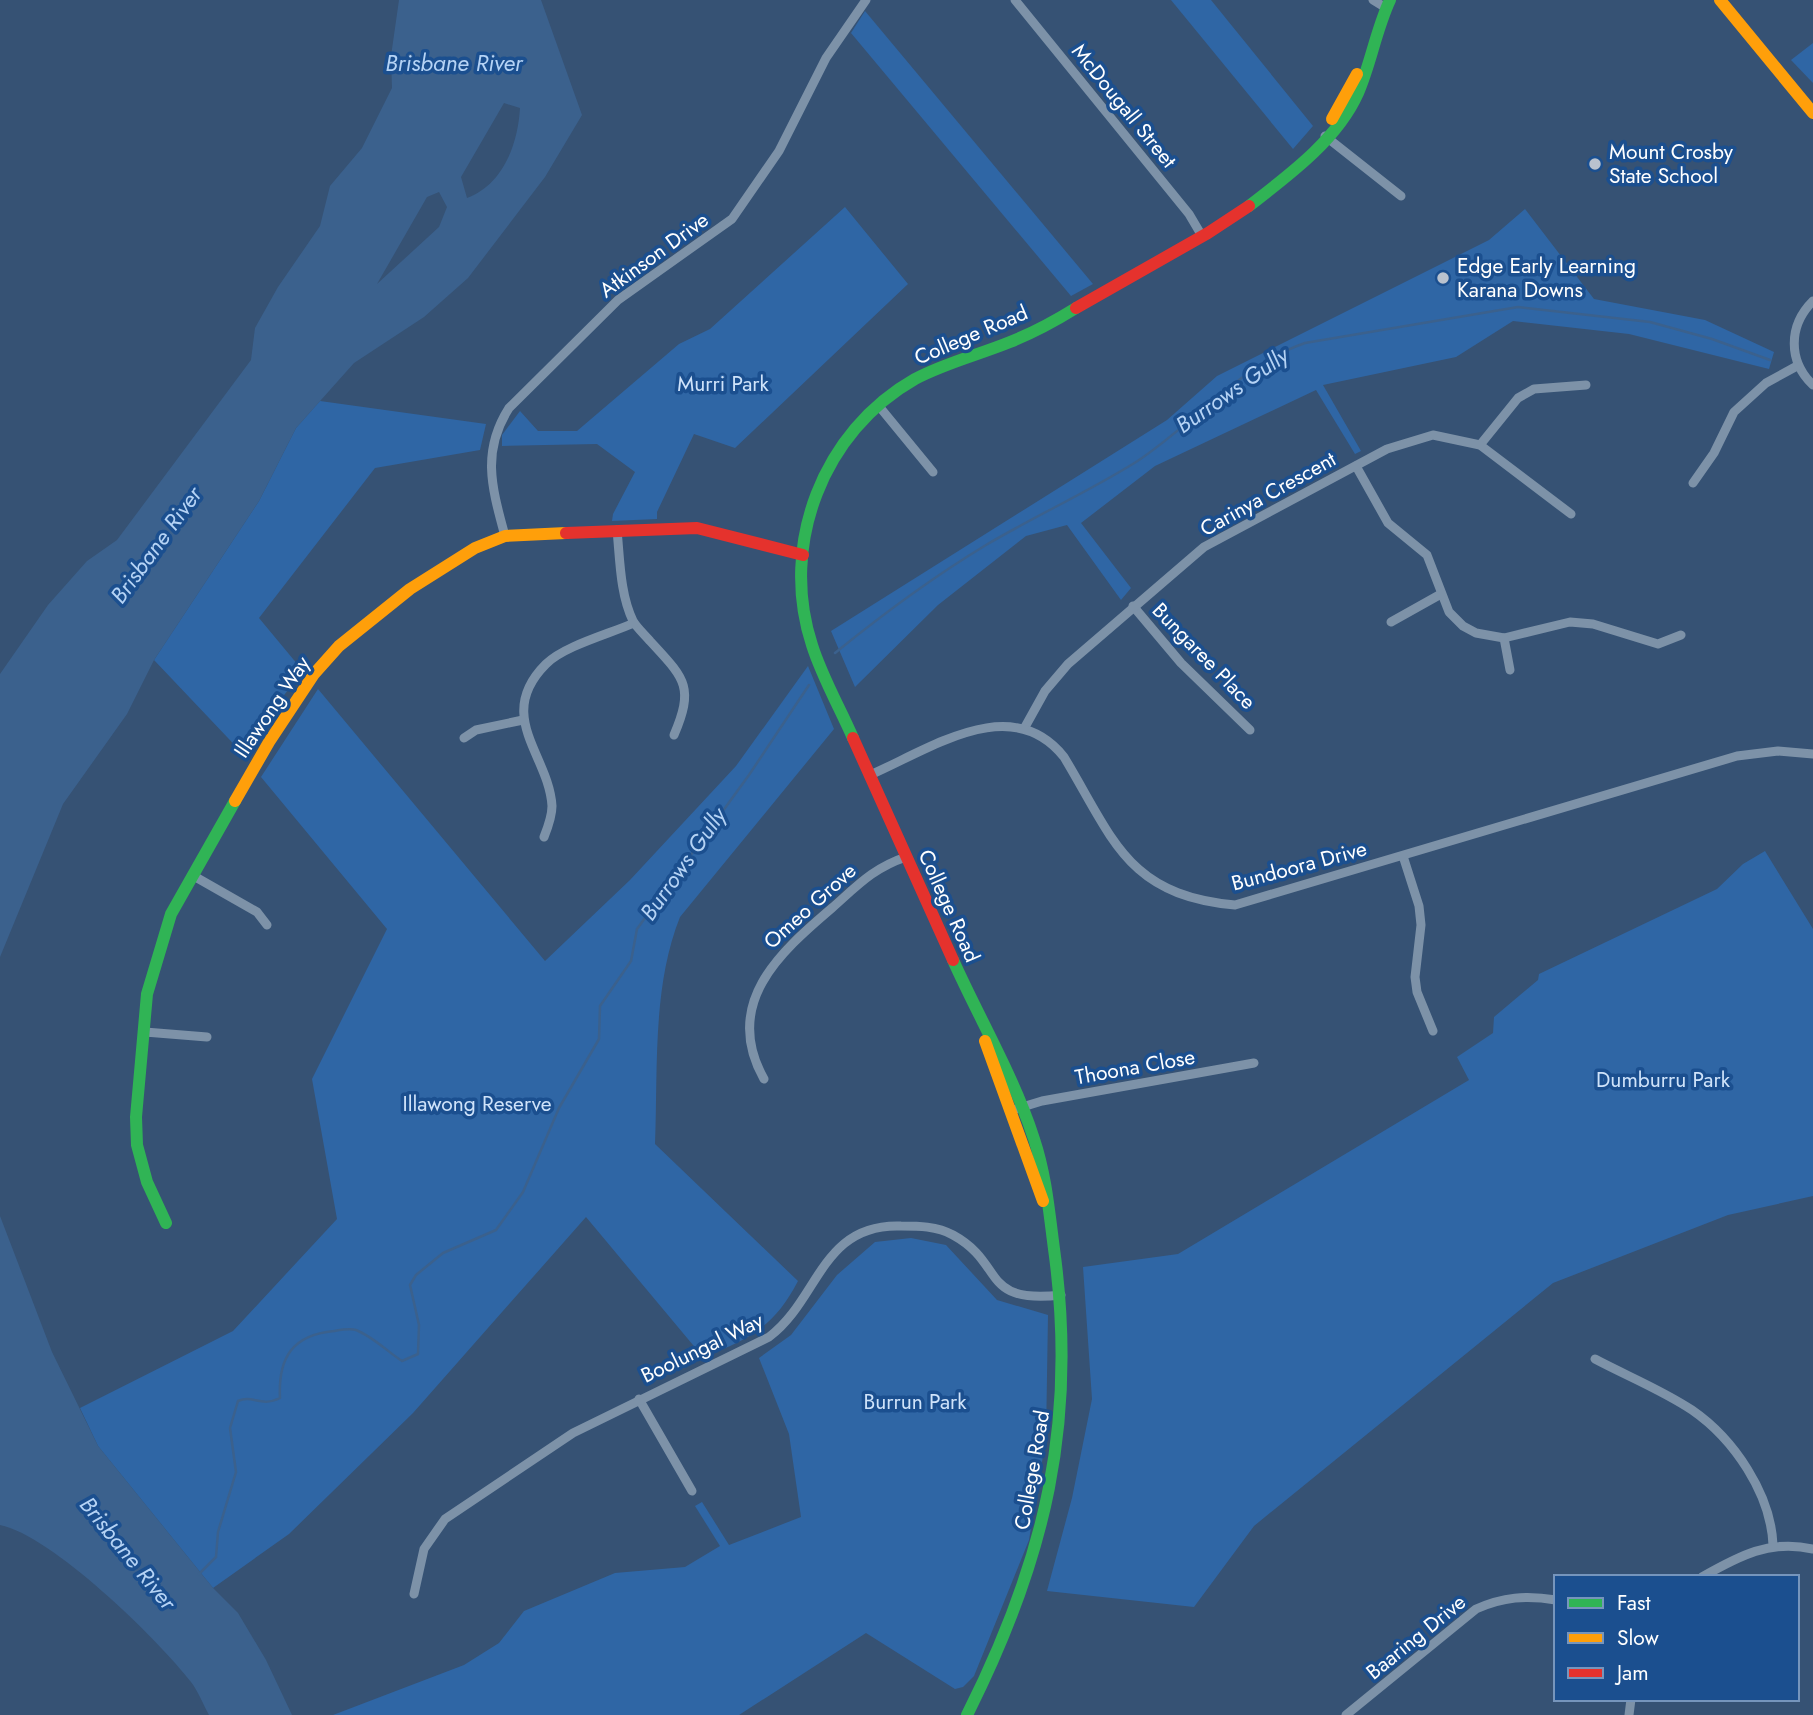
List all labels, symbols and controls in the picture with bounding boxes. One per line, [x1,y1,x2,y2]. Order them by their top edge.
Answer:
street label: McDougall Street [1065,38,1183,174]
water label: Brisbane River [385,46,524,80]
place label: Mount Crosby State School [1609,137,1734,191]
marker: Mount Crosby State School [1587,156,1603,172]
street label: Atkinson Drive [593,205,715,305]
place label: Edge Early Learning Karana Downs [1457,251,1636,305]
marker: Edge Early Learning Karana Downs [1435,270,1451,286]
street label: College Road [910,298,1032,372]
water label: Burrows Gully [1169,337,1297,442]
park label: Murri Park [677,369,770,399]
street label: Carinya Crescent [1195,444,1341,544]
water label: Brisbane River [102,478,211,611]
street label: Bungaree Place [1145,596,1263,716]
street label: Illawong Way [227,649,318,764]
water label: Burrows Gully [631,799,736,927]
street label: Bundoora Drive [1228,833,1370,898]
street label: College Road [911,845,987,967]
street label: Omeo Grove [757,856,863,956]
street label: Thoona Close [1073,1042,1197,1092]
park label: Dumburru Park [1596,1065,1731,1095]
park label: Illawong Reserve [403,1089,552,1119]
street label: Boolungal Way [636,1305,769,1391]
park label: Burrun Park [864,1387,967,1417]
street label: College Road [1007,1408,1057,1532]
water label: Brisbane River [72,1489,185,1618]
legend [1554,1575,1799,1701]
street label: Baaring Drive [1360,1587,1472,1687]
text: Fast [1617,1588,1650,1618]
text: Slow [1617,1623,1659,1653]
text: Jam [1614,1658,1649,1688]

